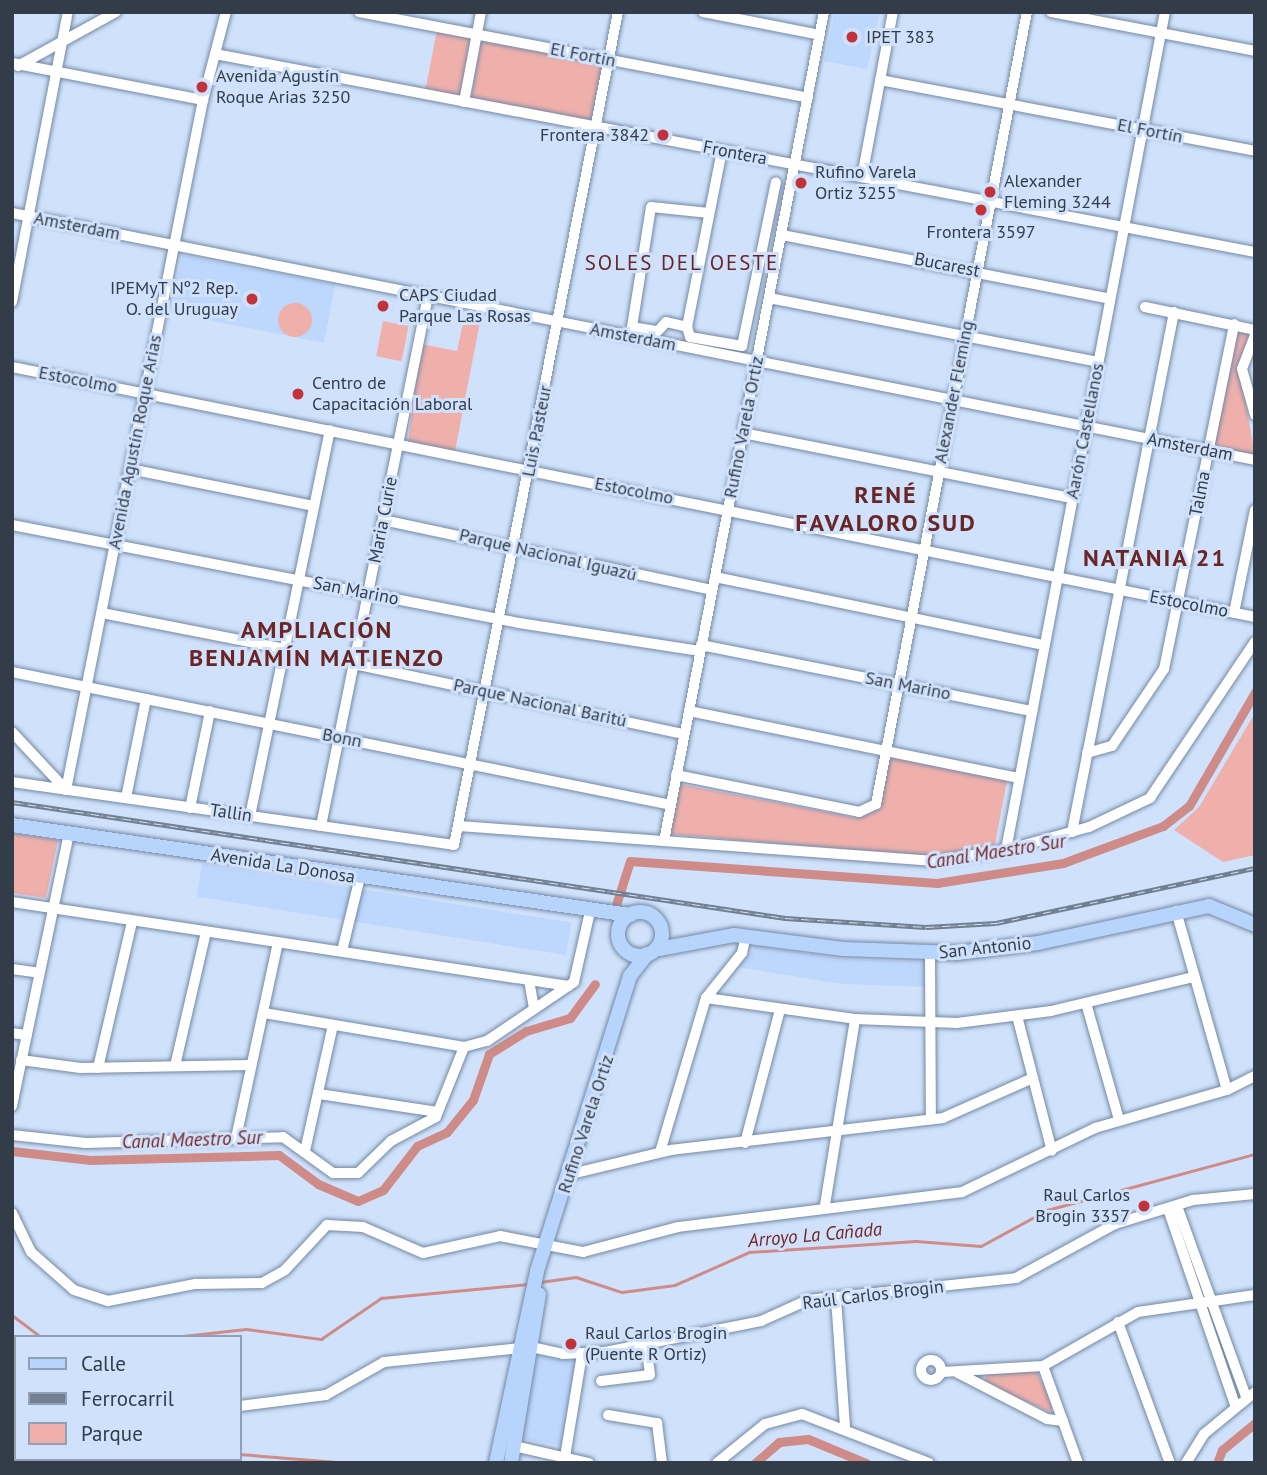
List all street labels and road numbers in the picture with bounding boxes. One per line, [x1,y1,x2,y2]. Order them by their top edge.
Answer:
street label: El Fortín [548,38,618,72]
street label: El Fortín [1115,114,1185,148]
street label: Frontera [701,136,769,170]
street label: Amsterdam [32,207,122,245]
street label: Bucarest [912,248,982,282]
street label: Amsterdam [588,318,678,356]
street label: Alexander Fleming [930,319,978,465]
street label: Avenida Agustín Roque Arias [103,332,167,552]
street label: Rufino Varela Ortiz [720,354,768,500]
street label: Aarón Castellanos [1061,361,1109,501]
street label: Estocolmo [37,362,119,398]
street label: Luis Pasteur [518,383,556,479]
street label: Amsterdam [1145,428,1235,466]
street label: Talma [1185,469,1215,519]
street label: Estocolmo [593,473,675,509]
street label: Maria Curie [364,475,402,565]
street label: Parque Nacional Iguazú [457,524,639,586]
street label: San Marino [311,572,401,610]
street label: Estocolmo [1148,586,1230,622]
street label: San Marino [863,667,953,705]
street label: Parque Nacional Baritú [451,674,629,732]
street label: Bonn [320,724,364,752]
street label: Tallin [209,799,253,827]
street label: Avenida La Donosa [209,844,357,888]
street label: San Antonio [937,932,1033,964]
street label: Rufino Varela Ortiz [553,1052,619,1196]
street label: Raúl Carlos Brogin [801,1276,945,1314]

